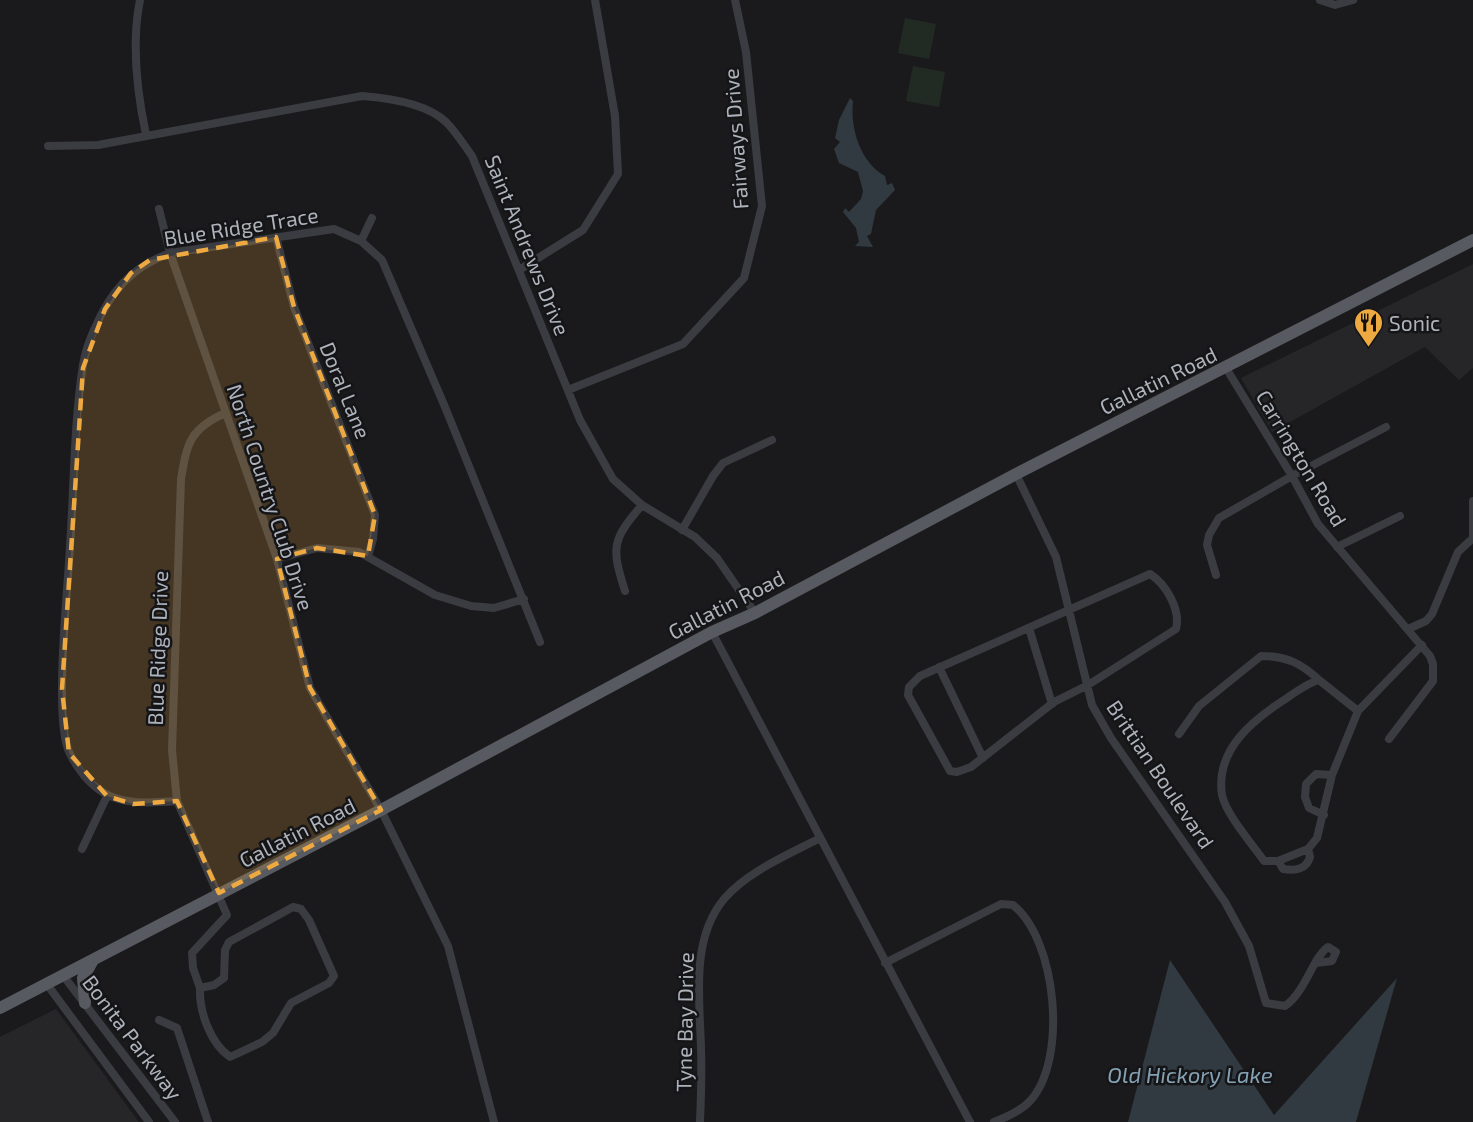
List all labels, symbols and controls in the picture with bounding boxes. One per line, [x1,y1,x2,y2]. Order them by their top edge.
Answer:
street label: Fairways Drive [718,68,752,210]
street label: Saint Andrews Drive [480,151,576,339]
street label: Blue Ridge Trace [162,201,320,251]
restaurant icon: Sonic [1352,306,1384,348]
place label: Sonic [1389,310,1440,335]
street label: Doral Lane [315,338,377,442]
street label: Gallatin Road [1095,341,1221,419]
street label: North Country Club Drive [223,381,319,613]
street label: Carrington Road [1251,385,1353,531]
street label: Gallatin Road [664,564,788,644]
street label: Blue Ridge Drive [142,570,172,726]
street label: Brittian Boulevard [1102,695,1220,853]
street label: Gallatin Road [235,792,359,872]
street label: Tyne Bay Drive [670,952,698,1092]
street label: Bonita Parkway [78,970,188,1104]
water label: Old Hickory Lake [1107,1061,1273,1088]

